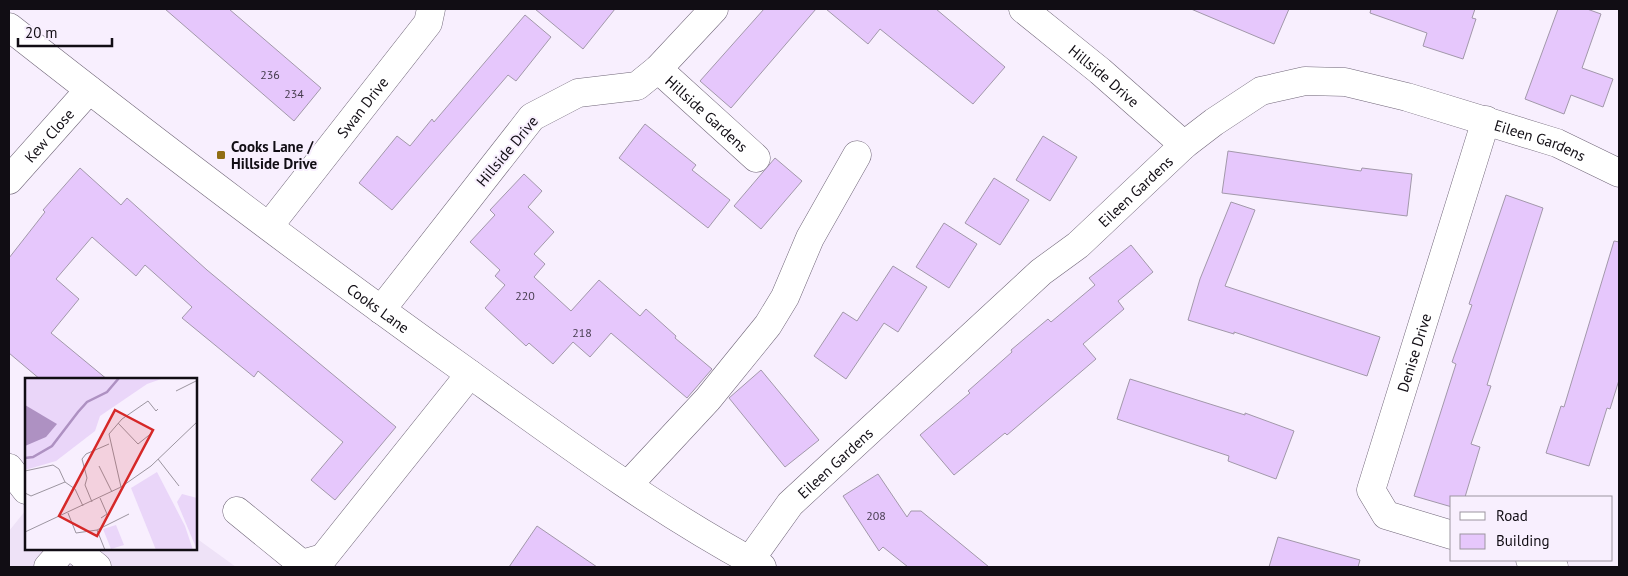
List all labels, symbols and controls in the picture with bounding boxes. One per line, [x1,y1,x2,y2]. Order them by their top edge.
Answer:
scale bar [18,15,111,47]
text: 20 m [25,23,58,42]
street label: Hillside Drive [1065,40,1143,111]
house number: 236 [260,67,280,82]
street label: Hillside Gardens [662,71,752,156]
street label: Swan Drive [332,73,392,141]
house number: 234 [284,86,304,101]
street label: Kew Close [20,104,78,166]
street label: Hillside Drive [472,112,542,190]
street label: Eileen Gardens [1492,115,1589,165]
place label: Cooks Lane / Hillside Drive [231,137,318,173]
marker: Cooks Lane / Hillside Drive [215,149,227,161]
street label: Eileen Gardens [1094,151,1177,231]
street label: Cooks Lane [344,279,413,337]
house number: 220 [515,288,535,303]
street label: Denise Drive [1393,311,1435,394]
house number: 218 [572,325,592,340]
inset map [25,378,198,551]
street label: Eileen Gardens [793,423,877,502]
legend [1450,496,1613,561]
text: Road [1496,506,1528,525]
house number: 208 [866,508,886,523]
text: Building [1496,531,1550,550]

